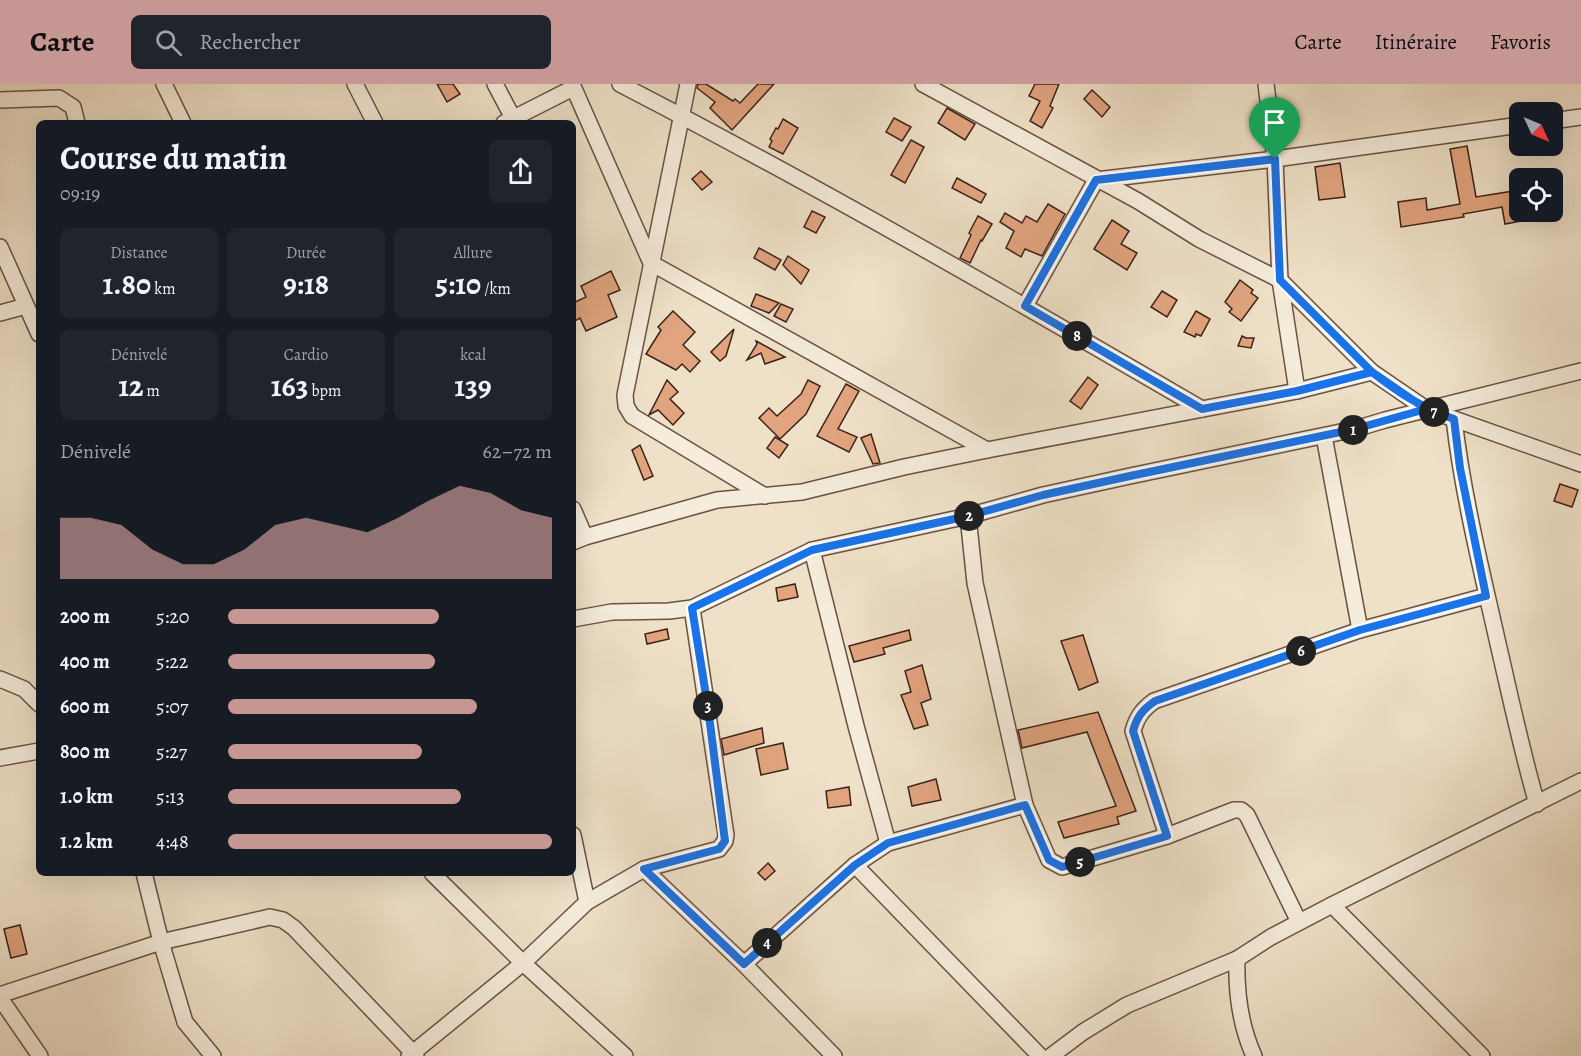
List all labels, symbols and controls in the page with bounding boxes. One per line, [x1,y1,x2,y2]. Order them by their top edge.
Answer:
search box [131,15,551,69]
text: Carte [30,23,95,61]
icon: search [152,26,185,59]
text: Rechercher [200,27,301,57]
text: Carte [1294,28,1342,56]
text: Itinéraire [1375,28,1457,56]
text: Favoris [1490,28,1551,56]
pin [1249,97,1300,159]
north arrow [1509,102,1563,156]
map controls [1509,102,1563,222]
icon: arrive [1258,106,1291,139]
text: Course du matin [60,135,287,180]
button: share [489,140,552,203]
button: locate [1509,168,1563,222]
text: 09:19 [60,180,100,207]
text: Distance [110,242,168,264]
text: Durée [286,242,326,264]
text: Allure [454,242,492,264]
text: 1.80 [103,264,151,304]
text: 9:18 [283,264,329,304]
text: 5:10 [435,264,481,304]
text: km [151,278,175,300]
text: /km [481,278,511,300]
pin: 8 [1062,321,1092,351]
text: 8 [1073,325,1081,347]
text: Dénivelé [111,344,167,366]
text: Cardio [284,344,328,366]
text: kcal [460,344,486,366]
text: 12 [118,366,143,406]
text: 163 [271,366,308,406]
text: 139 [454,366,492,406]
text: m [143,380,160,402]
text: bpm [308,380,341,402]
pin: 7 [1419,397,1449,427]
text: 7 [1431,401,1437,423]
pin: 1 [1338,415,1368,445]
text: 1 [1350,419,1356,441]
text: Dénivelé [60,438,131,465]
text: 62–72 m [483,438,552,465]
pin: 2 [954,501,984,531]
text: 2 [965,505,973,527]
text: 200 m [60,603,110,630]
text: 5:20 [156,603,190,630]
pin: 6 [1286,636,1316,666]
text: 6 [1297,640,1305,662]
text: 400 m [60,648,110,675]
text: 5:22 [156,648,188,675]
pin: 3 [693,691,723,721]
text: 600 m [60,693,110,720]
text: 5:07 [156,693,188,720]
text: 3 [705,695,711,717]
text: 800 m [60,738,110,765]
text: 5:27 [156,738,187,765]
text: 1.0 km [60,783,113,810]
text: 5:13 [156,783,185,810]
text: 1.2 km [60,828,113,855]
text: 4:48 [156,828,189,855]
pin: 5 [1065,847,1095,877]
text: 5 [1077,851,1083,873]
pin: 4 [752,928,782,958]
text: 4 [763,932,771,954]

